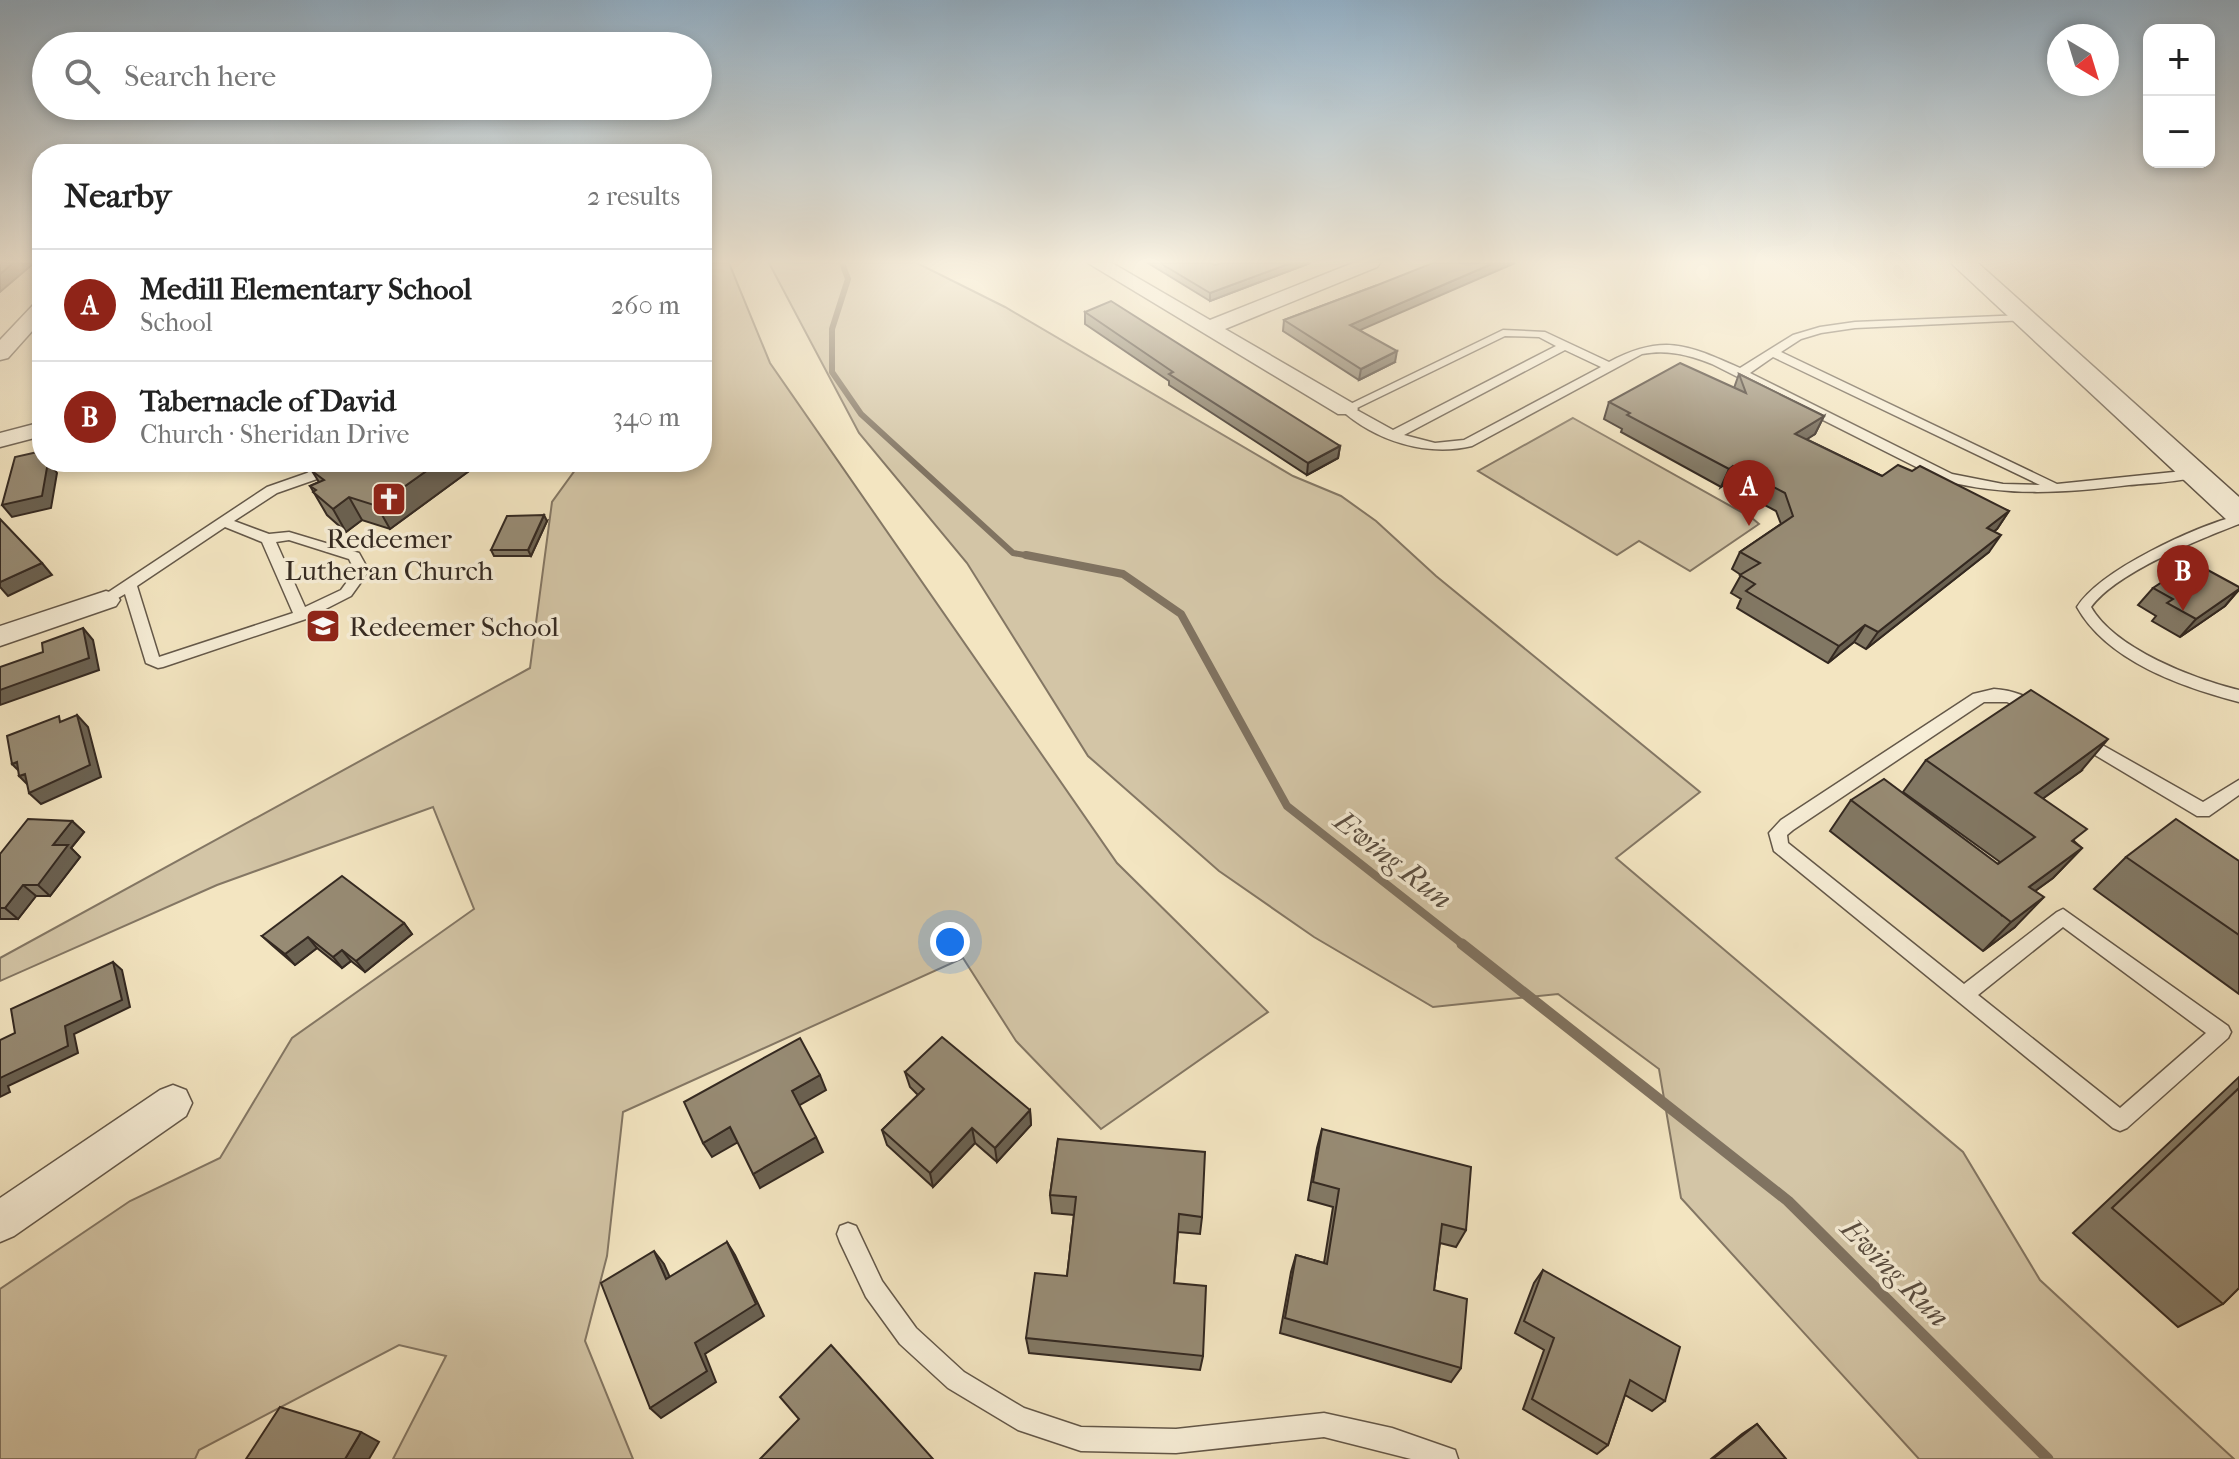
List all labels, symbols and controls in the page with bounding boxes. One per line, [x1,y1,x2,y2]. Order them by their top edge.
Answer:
north arrow [2047,24,2119,96]
map controls [2143,24,2215,168]
button: + [2143,24,2215,96]
search box [32,32,712,120]
icon: search [60,54,104,98]
text: Search here [124,59,276,94]
button: − [2143,96,2215,168]
text: Nearby [64,176,171,216]
text: 2 results [587,181,680,212]
text: Medill Elementary School [140,272,472,307]
text: A [82,290,98,321]
text: 260 m [611,290,680,321]
text: School [140,307,213,338]
text: Tabernacle of David [140,384,396,419]
text: B [82,402,98,433]
text: 340 m [612,402,680,433]
text: Church · Sheridan Drive [140,419,409,450]
pin: A [1723,460,1775,526]
church icon: Redeemer Lutheran Church [370,480,408,518]
place label: Redeemer Lutheran Church [285,522,494,587]
pin: B [2157,545,2209,611]
school or university icon: Redeemer School [304,607,342,645]
place label: Redeemer School [349,610,559,643]
water label: Ewing Run [1326,802,1459,917]
your location [930,922,970,962]
water label: Ewing Run [1832,1210,1957,1335]

